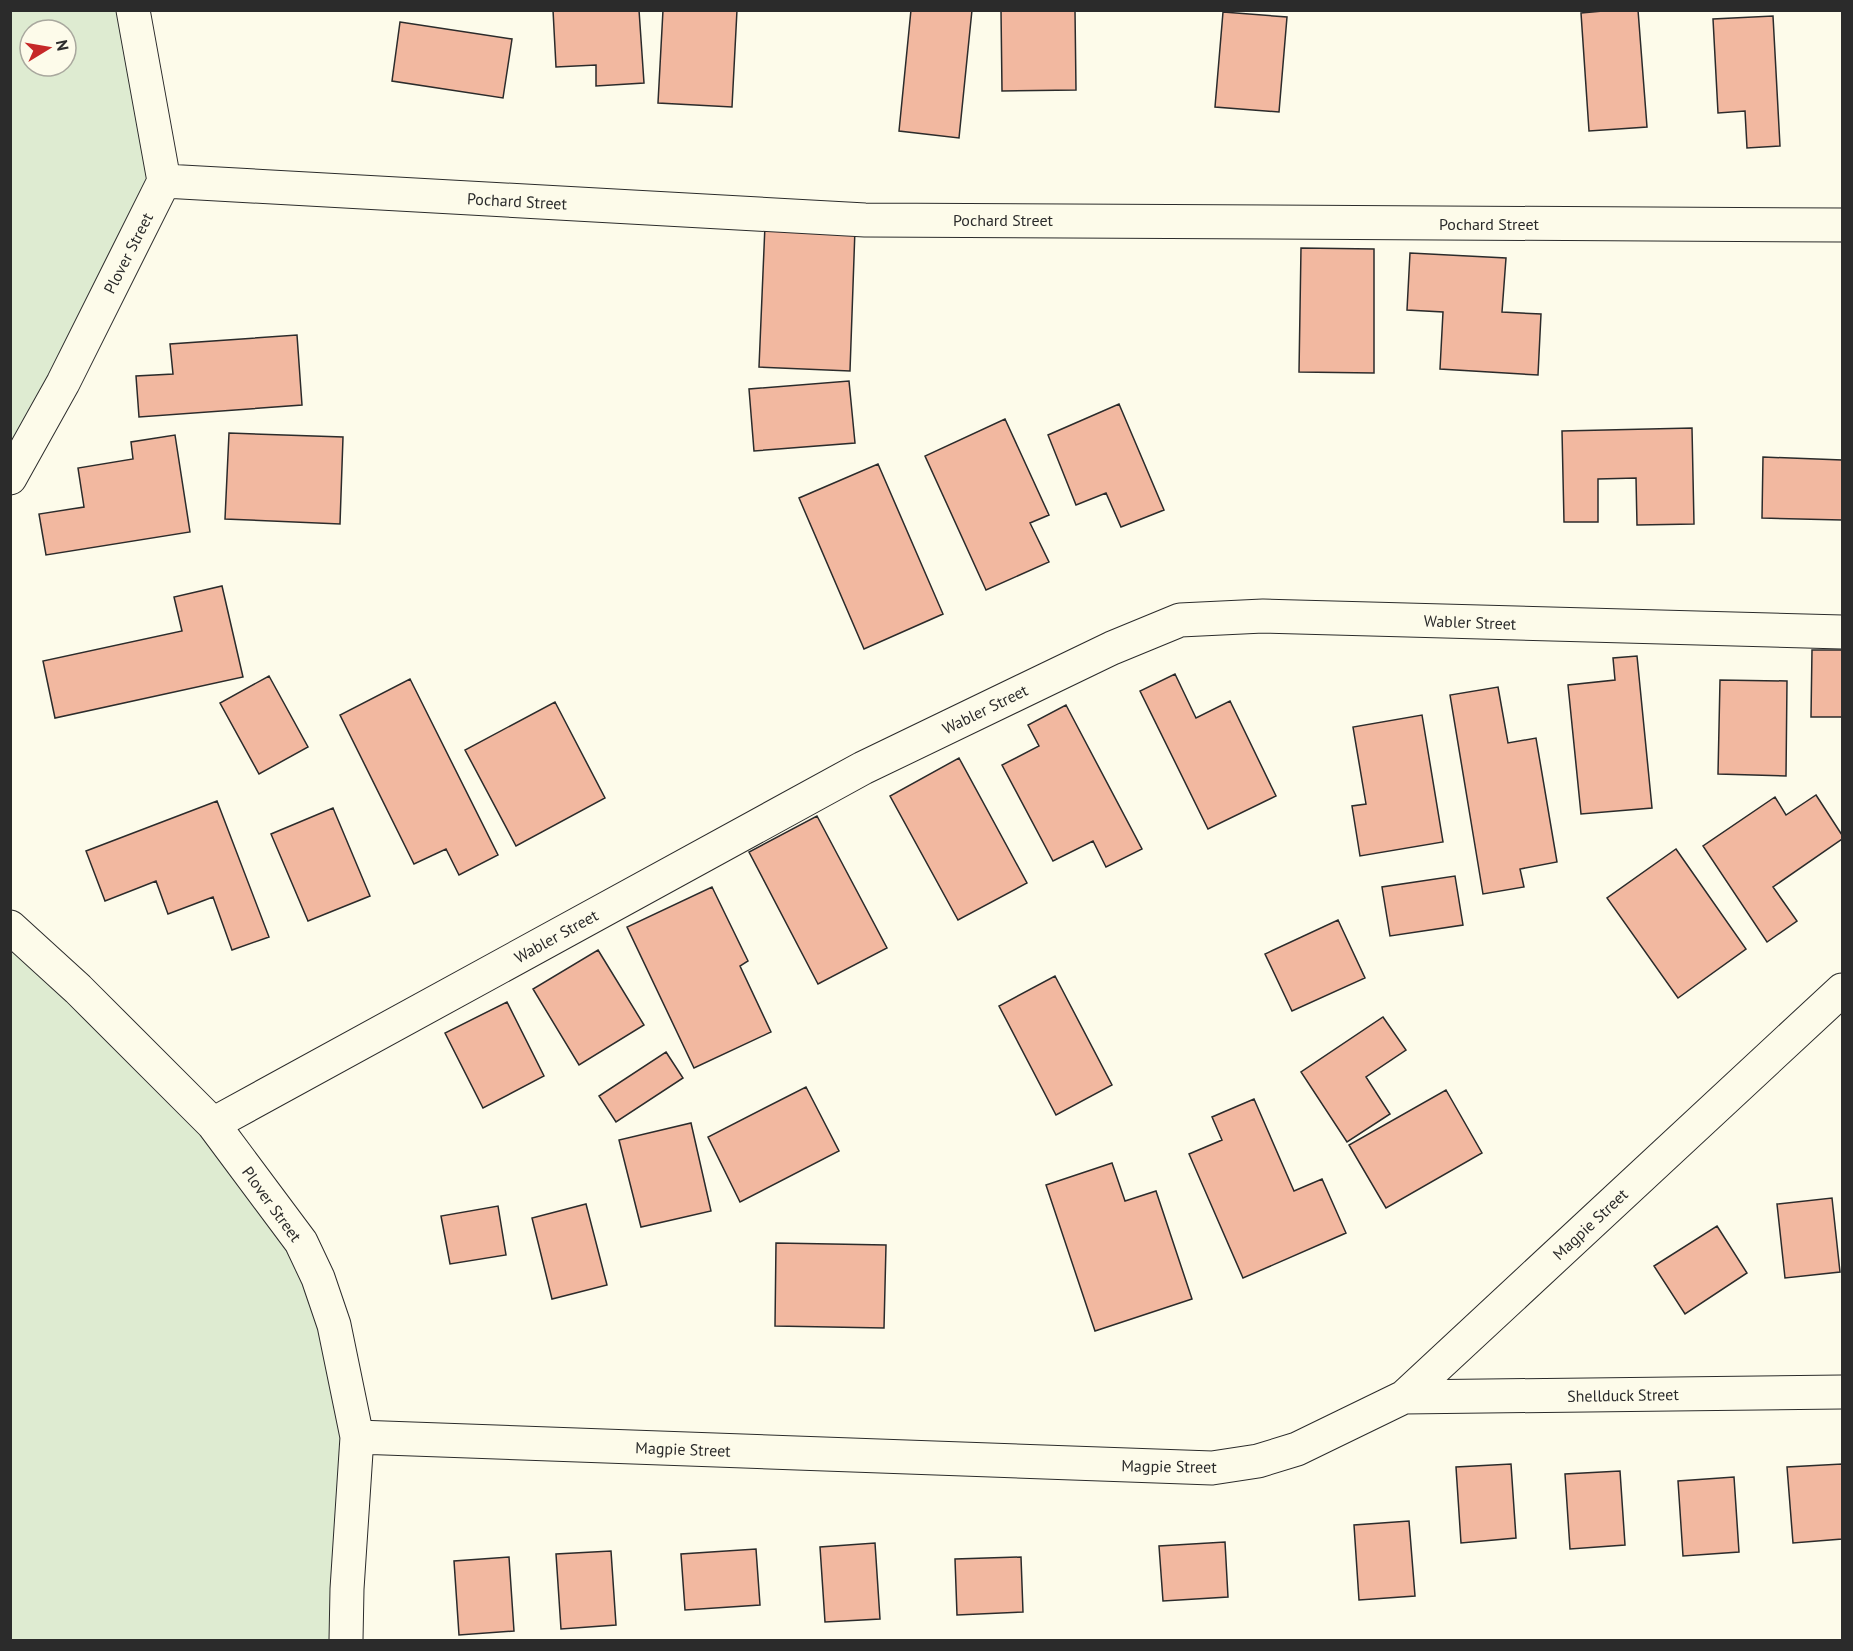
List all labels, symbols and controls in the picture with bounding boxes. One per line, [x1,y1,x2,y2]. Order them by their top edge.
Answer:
north arrow [18,18,78,78]
text: N [52,38,74,52]
street label: Pochard Street [467,188,568,214]
street label: Plover Street [99,209,157,297]
street label: Pochard Street [953,210,1054,230]
street label: Pochard Street [1439,214,1540,234]
street label: Wabler Street [1423,610,1517,634]
street label: Wabler Street [939,679,1031,738]
street label: Wabler Street [511,905,602,967]
street label: Plover Street [238,1162,306,1246]
street label: Magpie Street [1548,1184,1632,1264]
street label: Shellduck Street [1567,1384,1679,1406]
street label: Magpie Street [635,1437,732,1461]
street label: Magpie Street [1121,1455,1217,1477]

